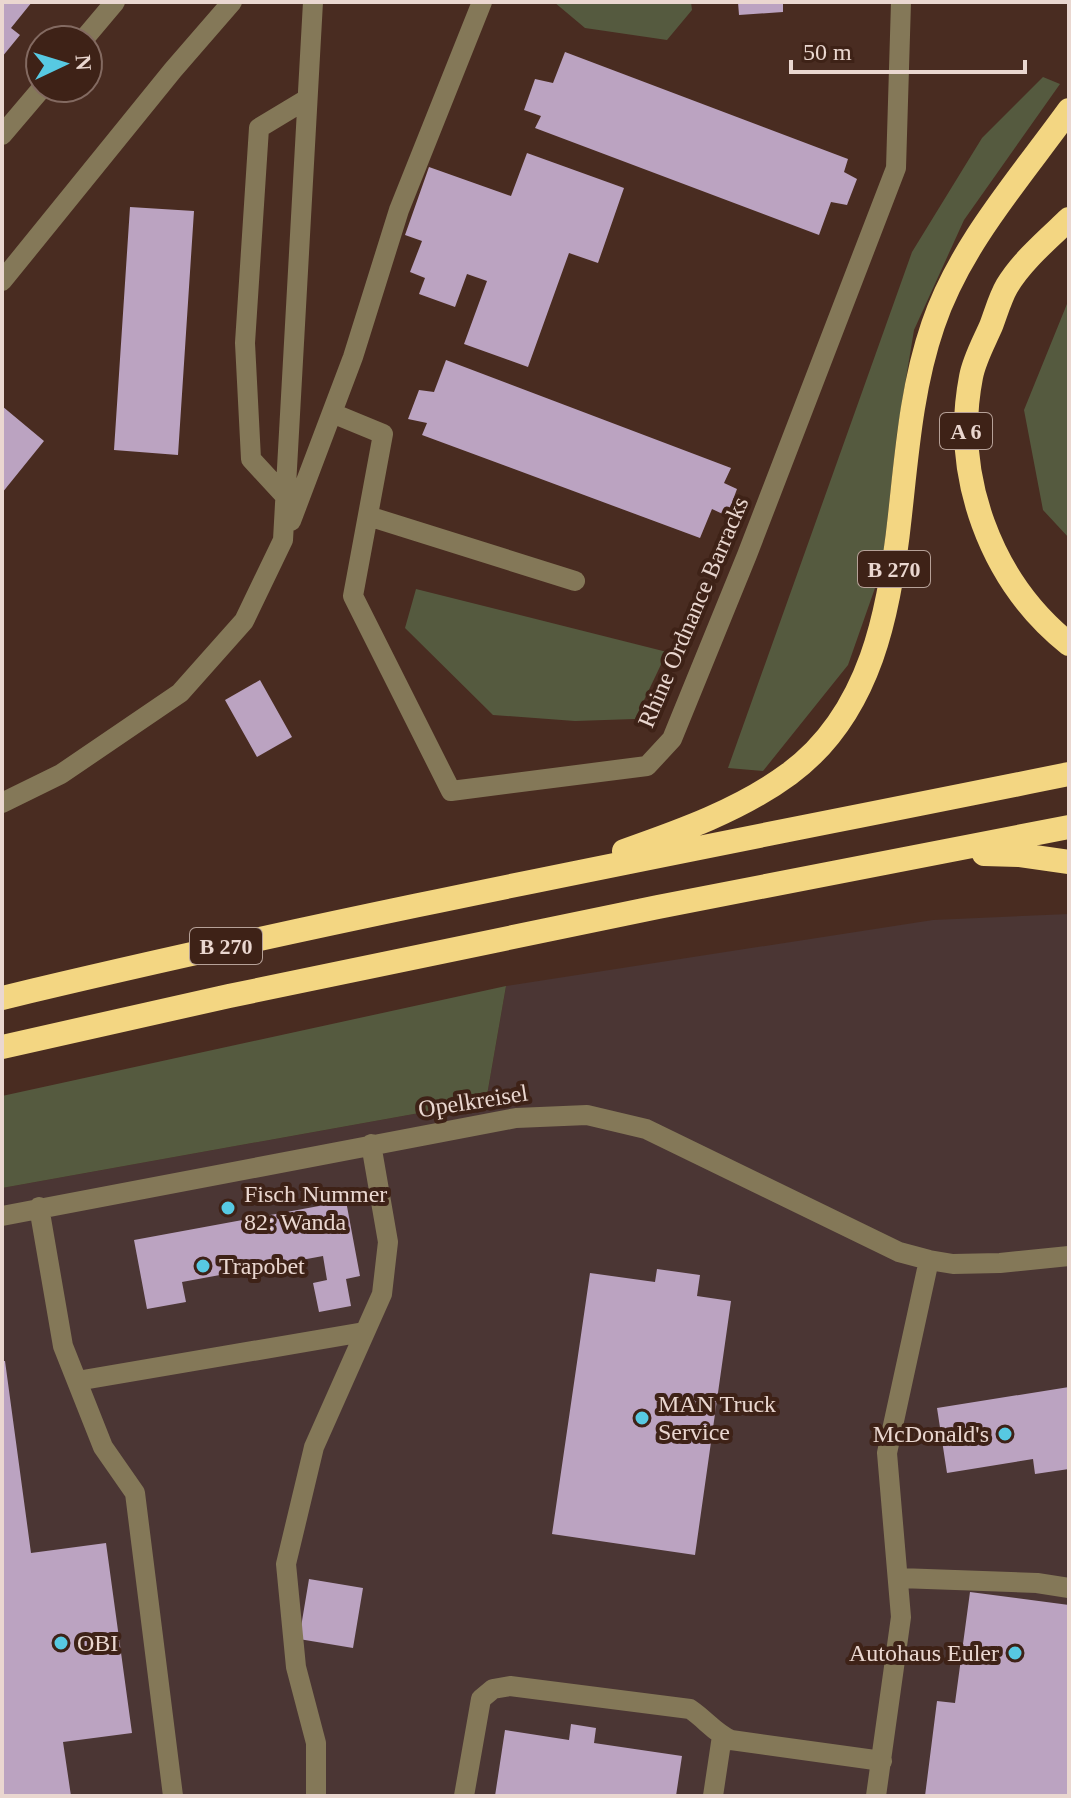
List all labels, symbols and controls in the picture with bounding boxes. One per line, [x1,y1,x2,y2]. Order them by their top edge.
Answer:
north arrow [24,24,104,104]
scale bar [791,24,1025,74]
text: 50 m [803,39,852,65]
text: N [70,54,96,72]
road number: A 6 [940,413,992,449]
street label: Rhine Ordnance Barracks [633,493,753,731]
road number: B 270 [858,551,930,587]
road number: B 270 [190,928,262,964]
street label: Opelkreisel [416,1079,530,1122]
place label: Fisch Nummer 82: Wanda [244,1181,387,1235]
marker: Fisch Nummer 82: Wanda [219,1199,237,1217]
place label: Trapobet [219,1253,305,1279]
marker: Trapobet [194,1257,212,1275]
place label: MAN Truck Service [658,1391,776,1445]
marker: MAN Truck Service [633,1409,651,1427]
place label: McDonald's [873,1421,989,1447]
marker: McDonald's [996,1425,1014,1443]
place label: OBI [77,1630,118,1656]
marker: OBI [52,1634,70,1652]
place label: Autohaus Euler [849,1640,999,1666]
marker: Autohaus Euler [1006,1644,1024,1662]

